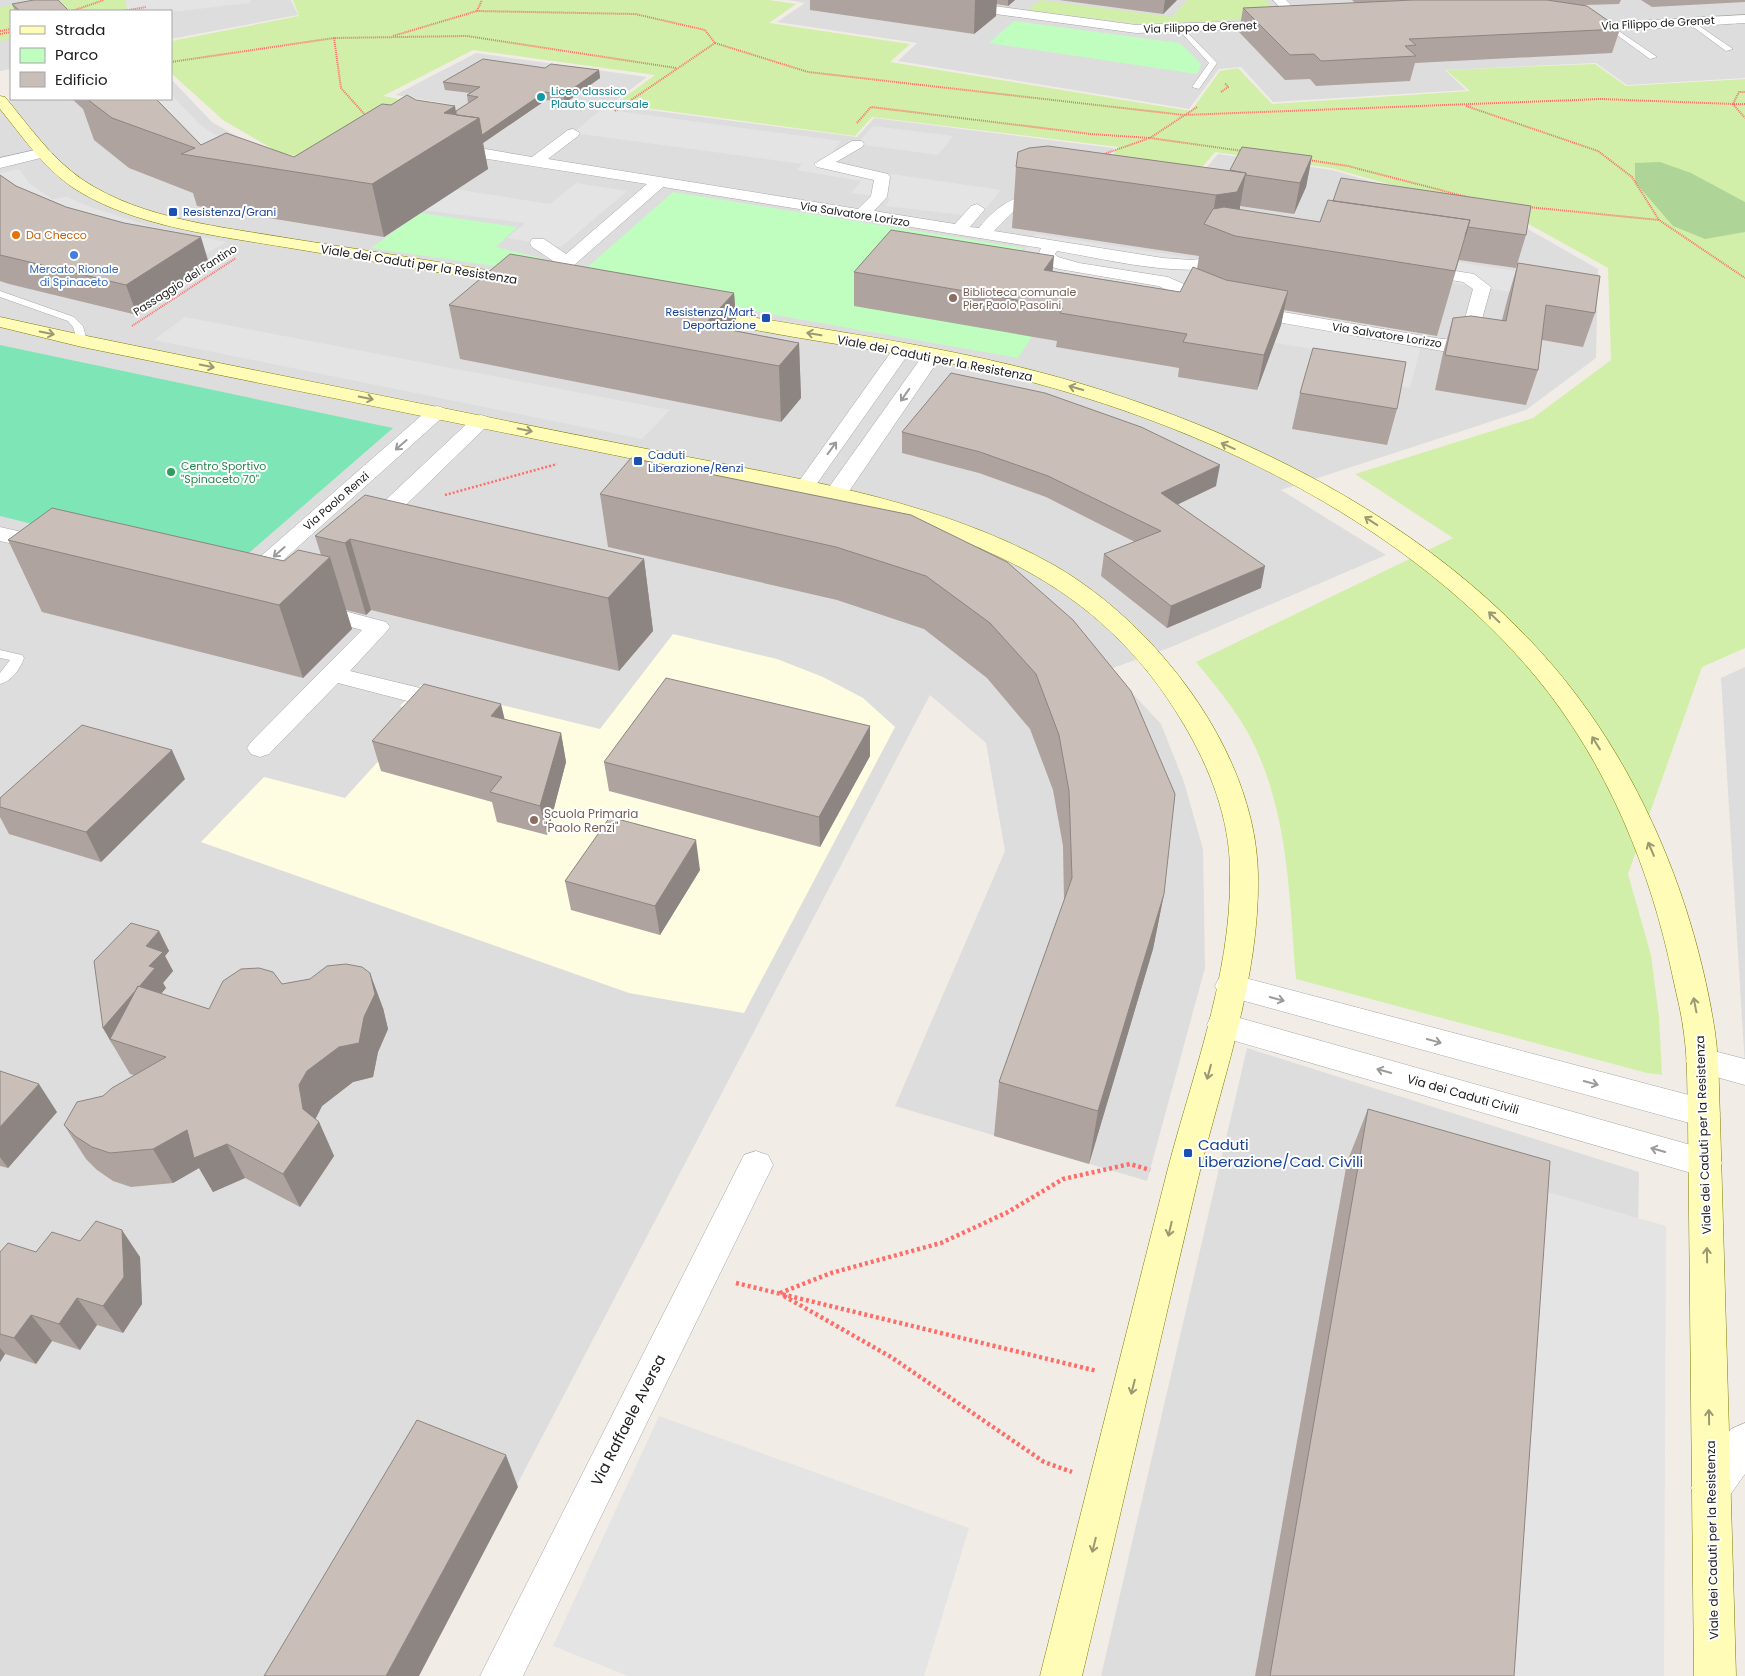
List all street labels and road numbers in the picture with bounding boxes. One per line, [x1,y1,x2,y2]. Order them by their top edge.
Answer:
street label: Via Filippo de Grenet [1601,12,1715,34]
street label: Via Filippo de Grenet [1143,17,1257,37]
street label: Via Salvatore Lorizzo [799,197,911,231]
street label: Passaggio del Fantino [130,240,240,320]
street label: Viale dei Caduti per la Resistenza [319,240,519,288]
street label: Via Salvatore Lorizzo [1331,318,1443,352]
street label: Viale dei Caduti per la Resistenza [836,331,1034,385]
street label: Via Paolo Renzi [300,468,373,534]
street label: Viale dei Caduti per la Resistenza [1691,1035,1715,1235]
street label: Via dei Caduti Civili [1405,1070,1521,1118]
street label: Via Raffaele Aversa [586,1351,670,1489]
street label: Viale dei Caduti per la Resistenza [1702,1440,1722,1640]

